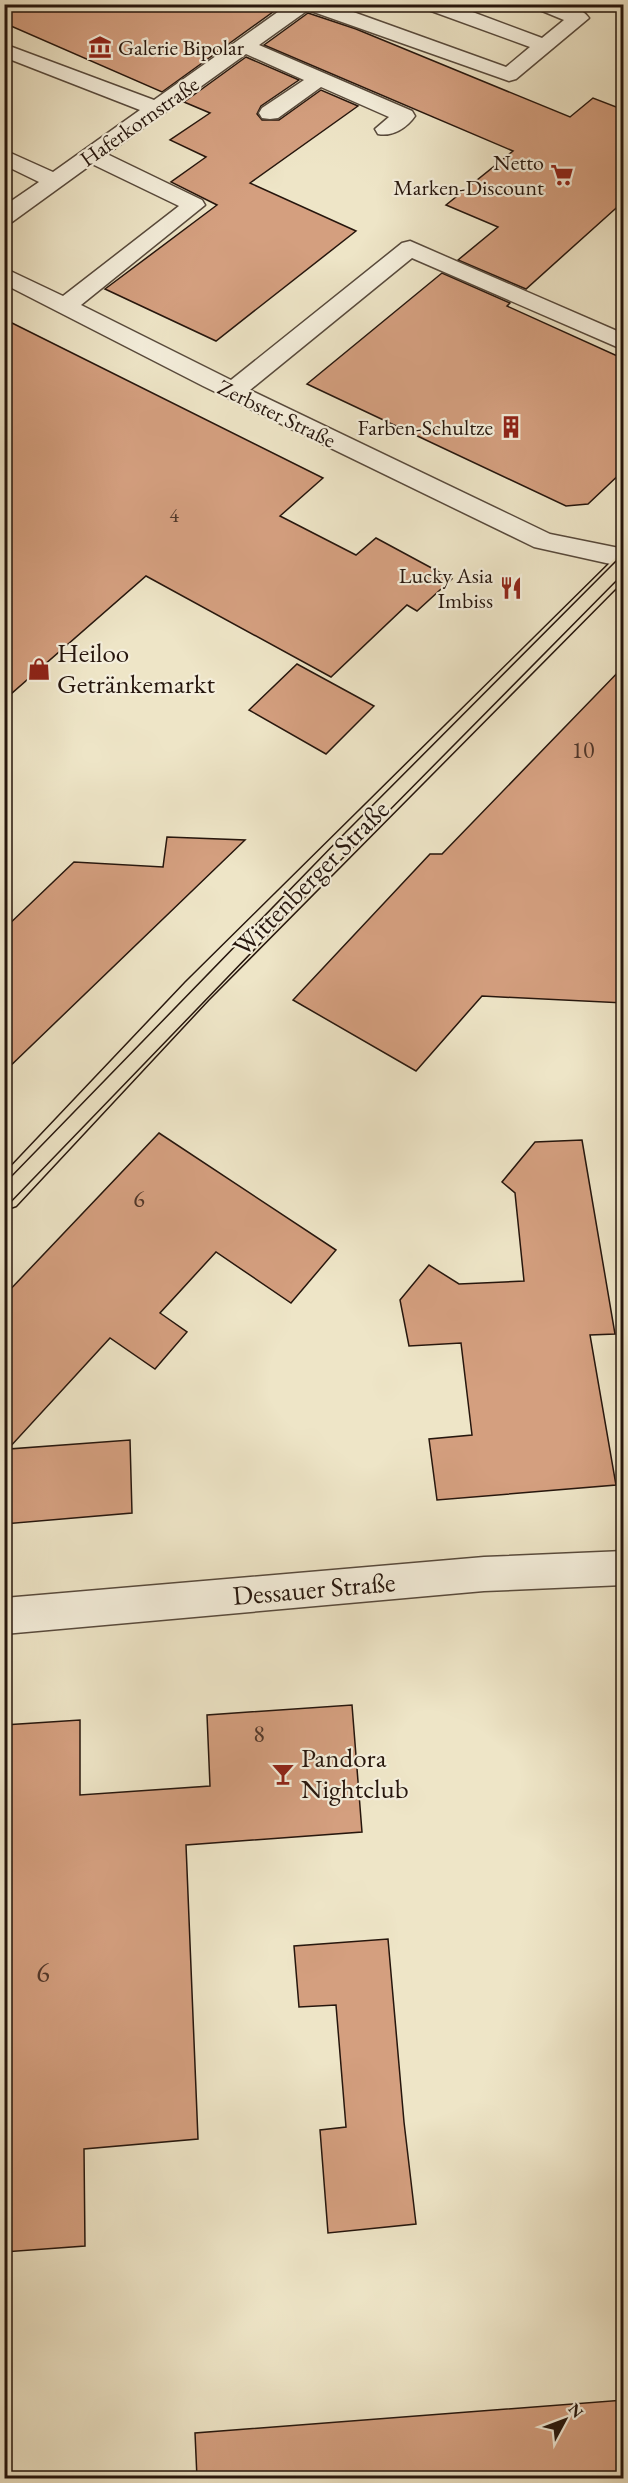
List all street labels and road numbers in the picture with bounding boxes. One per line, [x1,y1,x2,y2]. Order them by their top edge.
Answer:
street label: Haferkornstraße [74,69,205,173]
street label: Zerbster Straße [213,372,341,455]
street label: Wittenberger Straße [225,792,396,963]
street label: Dessauer Straße [231,1564,397,1613]

